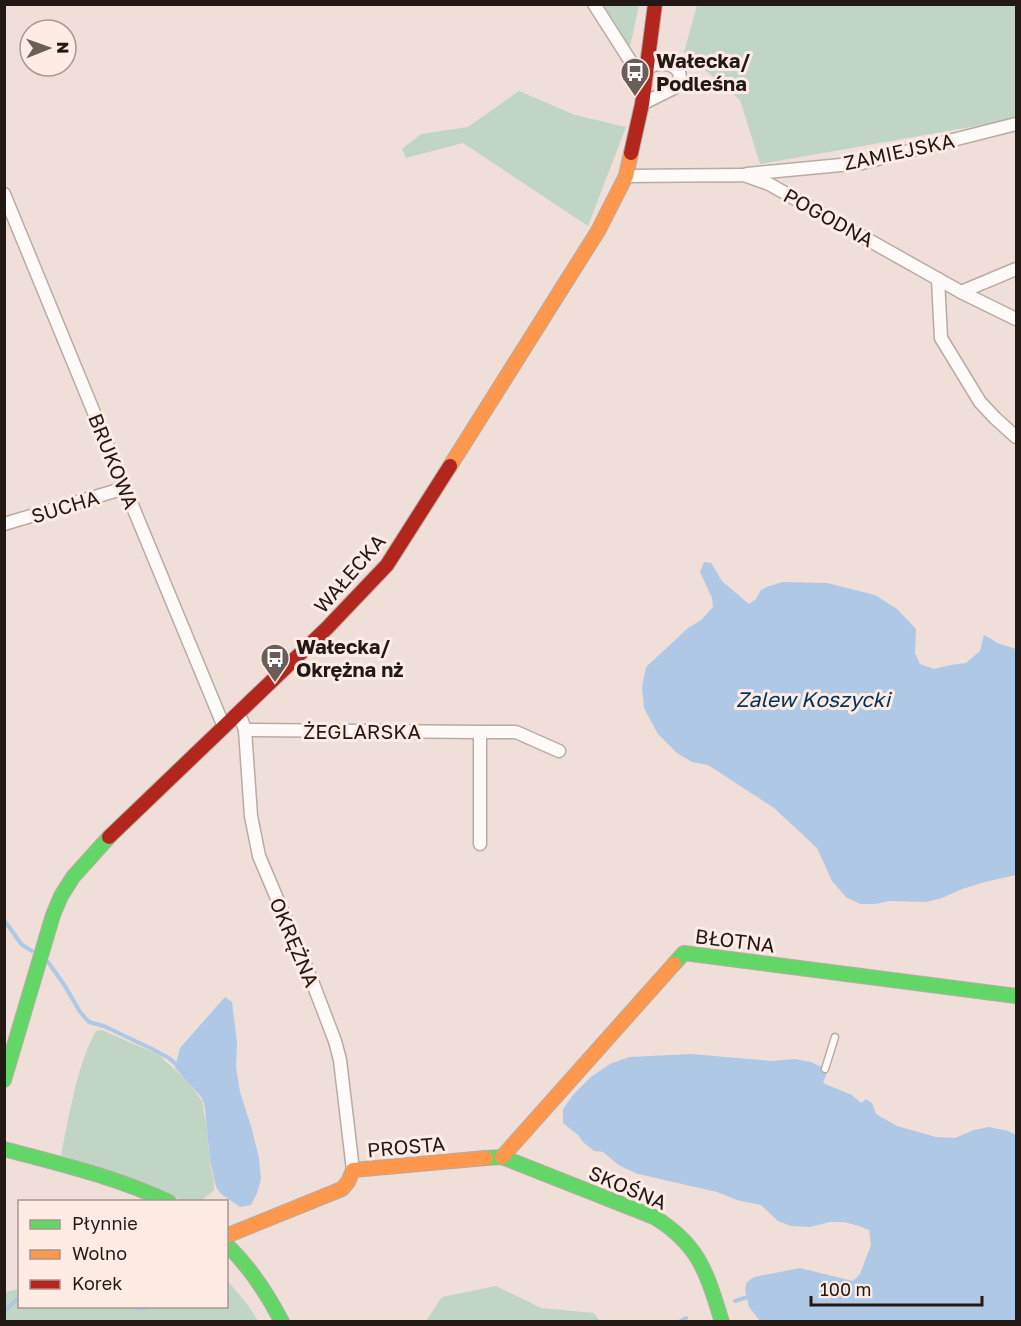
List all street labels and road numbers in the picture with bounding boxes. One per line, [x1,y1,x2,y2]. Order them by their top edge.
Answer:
street label: ZAMIEJSKA [841,128,957,174]
street label: POGODNA [780,182,878,252]
street label: BRUKOWA [84,410,144,512]
street label: SUCHA [28,484,102,528]
street label: WAŁECKA [308,529,390,617]
street label: ŻEGLARSKA [303,719,421,743]
street label: OKRĘŻNA [265,894,325,990]
street label: BŁOTNA [694,923,776,957]
street label: PROSTA [366,1131,446,1161]
street label: SKOŚNA [585,1160,671,1214]

